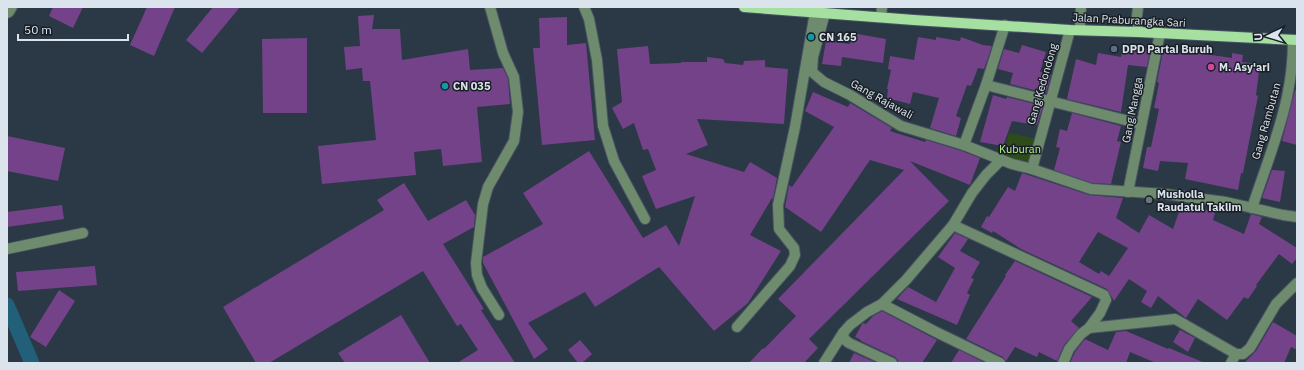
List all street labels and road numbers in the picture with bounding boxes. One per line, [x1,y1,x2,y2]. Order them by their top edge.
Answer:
street label: Jalan Praburangka Sari [1072,10,1186,30]
street label: Gang Kedondong [1024,41,1060,126]
street label: Gang Rajawali [848,76,916,122]
street label: Gang Mangga [1119,76,1145,144]
street label: Gang Rambutan [1248,81,1284,161]

